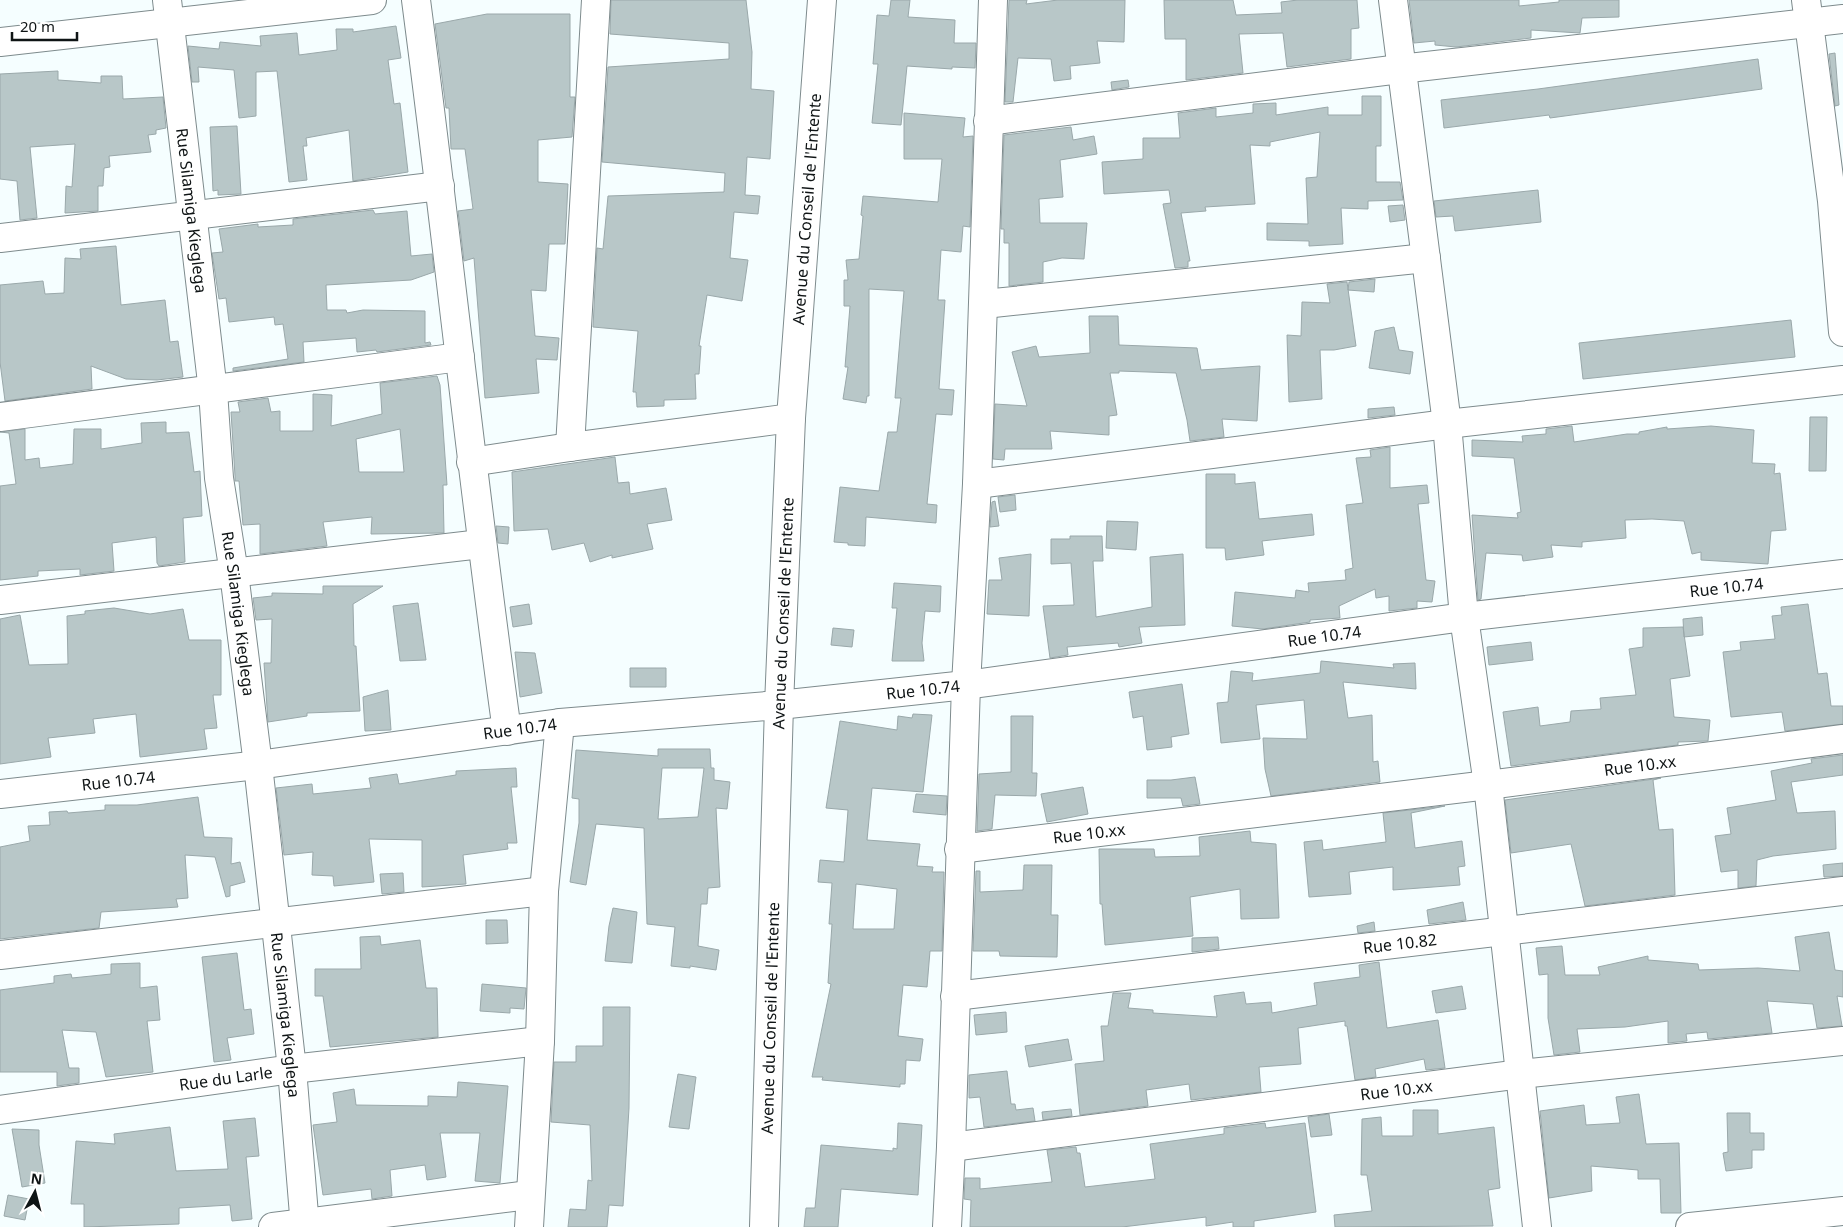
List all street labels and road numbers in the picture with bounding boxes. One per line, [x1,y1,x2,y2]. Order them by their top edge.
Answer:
street label: Avenue du Conseil de l'Entente [787,92,826,326]
street label: Rue Silamiga Kieglega [171,127,212,294]
street label: Avenue du Conseil de l'Entente [767,497,799,730]
street label: Rue Silamiga Kieglega [217,530,260,697]
street label: Rue 10.74 [1688,572,1764,602]
street label: Rue 10.74 [1286,620,1362,652]
street label: Rue 10.74 [885,675,961,704]
street label: Rue 10.74 [482,713,558,745]
street label: Rue 10.xx [1602,750,1678,781]
street label: Rue 10.74 [80,766,156,796]
street label: Rue 10.xx [1052,818,1127,849]
street label: Avenue du Conseil de l'Entente [756,902,784,1134]
street label: Rue 10.82 [1362,928,1438,959]
street label: Rue Silamiga Kieglega [266,931,305,1098]
street label: Rue du Larle [178,1061,274,1096]
street label: Rue 10.xx [1359,1074,1434,1105]

